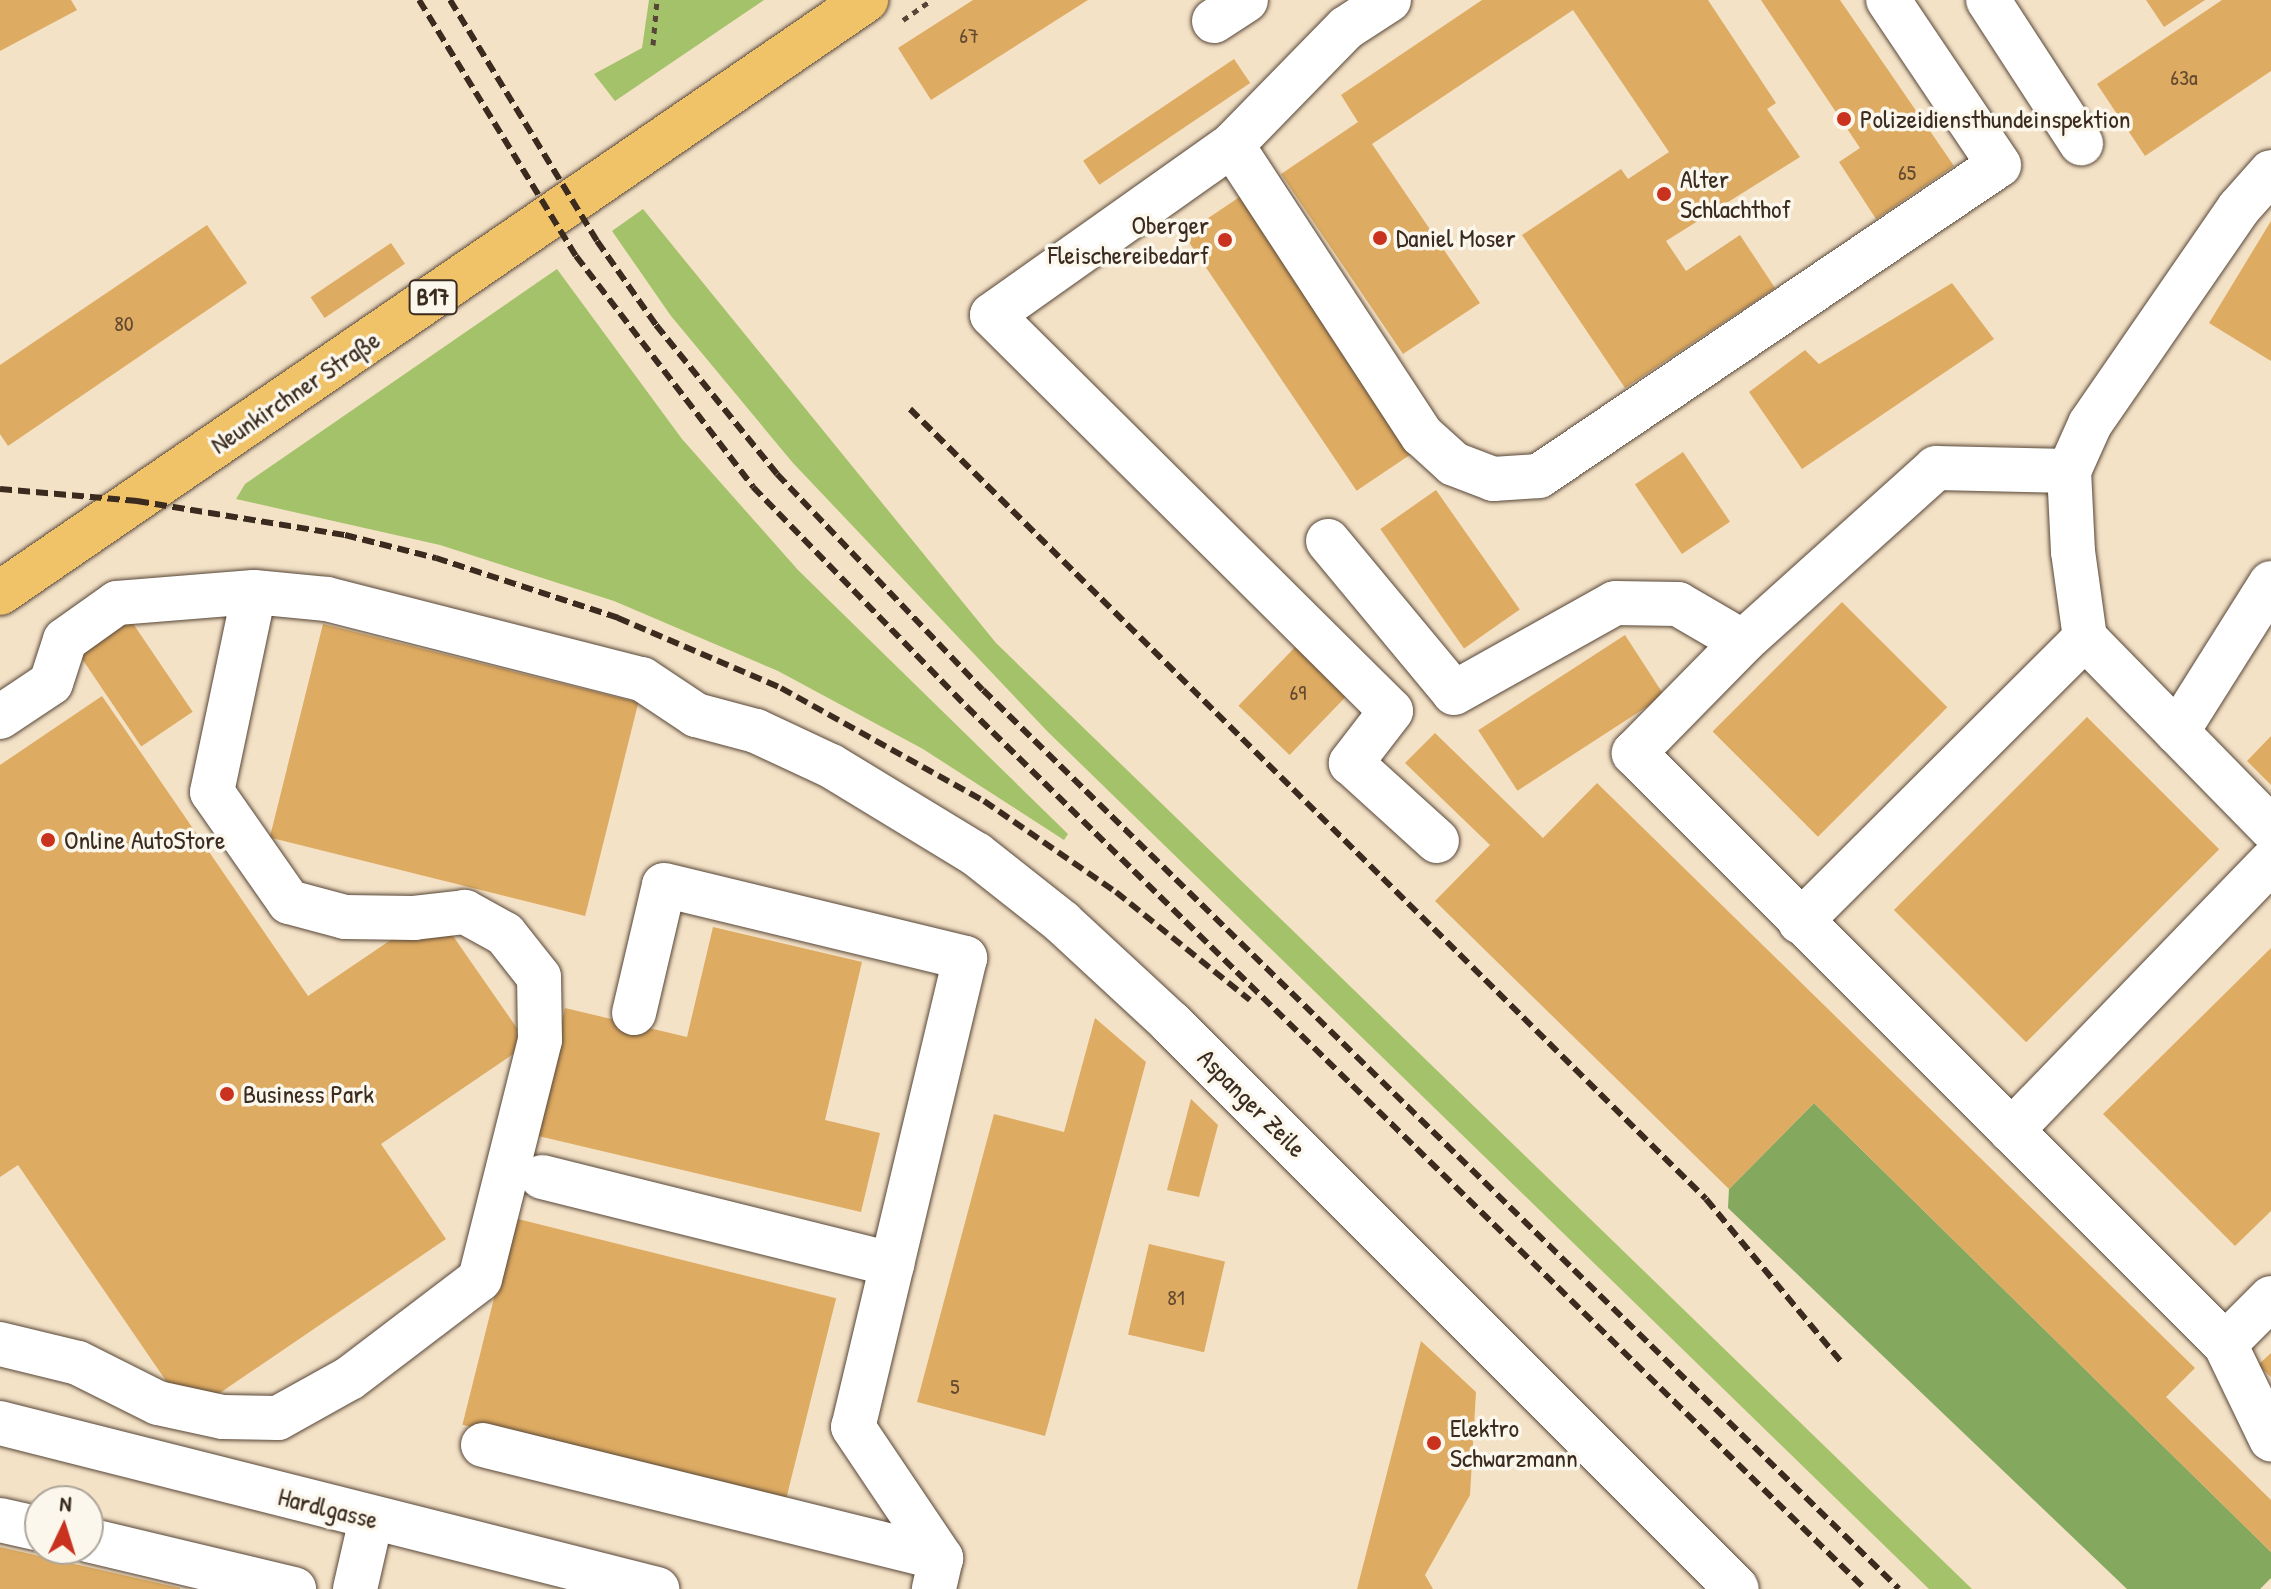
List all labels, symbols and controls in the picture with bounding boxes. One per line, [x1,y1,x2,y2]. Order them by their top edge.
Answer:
house number: 67 [959,23,979,49]
house number: 63a [2170,65,2198,91]
place label: Polizeidiensthundeinspektion [1860,103,2130,135]
marker: Polizeidiensthundeinspektion [1835,110,1853,128]
house number: 65 [1898,160,1916,186]
place label: Alter Schlachthof [1680,163,1791,224]
marker: Alter Schlachthof [1655,185,1673,203]
place label: Oberger Fleischereibedarf [1048,209,1209,270]
place label: Daniel Moser [1396,222,1516,254]
marker: Daniel Moser [1371,229,1389,247]
marker: Oberger Fleischereibedarf [1216,231,1234,249]
road number: B17 [407,277,459,317]
house number: 80 [114,311,134,337]
street label: Neunkirchner Straße [205,324,385,460]
house number: 69 [1290,680,1306,706]
place label: Online AutoStore [64,824,225,856]
marker: Online AutoStore [39,831,57,849]
street label: Aspanger Zeile [1191,1042,1313,1164]
place label: Business Park [243,1078,374,1110]
marker: Business Park [218,1085,236,1103]
house number: 81 [1167,1285,1185,1311]
house number: 5 [950,1374,960,1400]
place label: Elektro Schwarzmann [1450,1412,1578,1474]
marker: Elektro Schwarzmann [1425,1434,1443,1452]
street label: Hardlgasse [275,1481,381,1535]
north arrow [24,1485,104,1565]
text: N [59,1488,72,1518]

